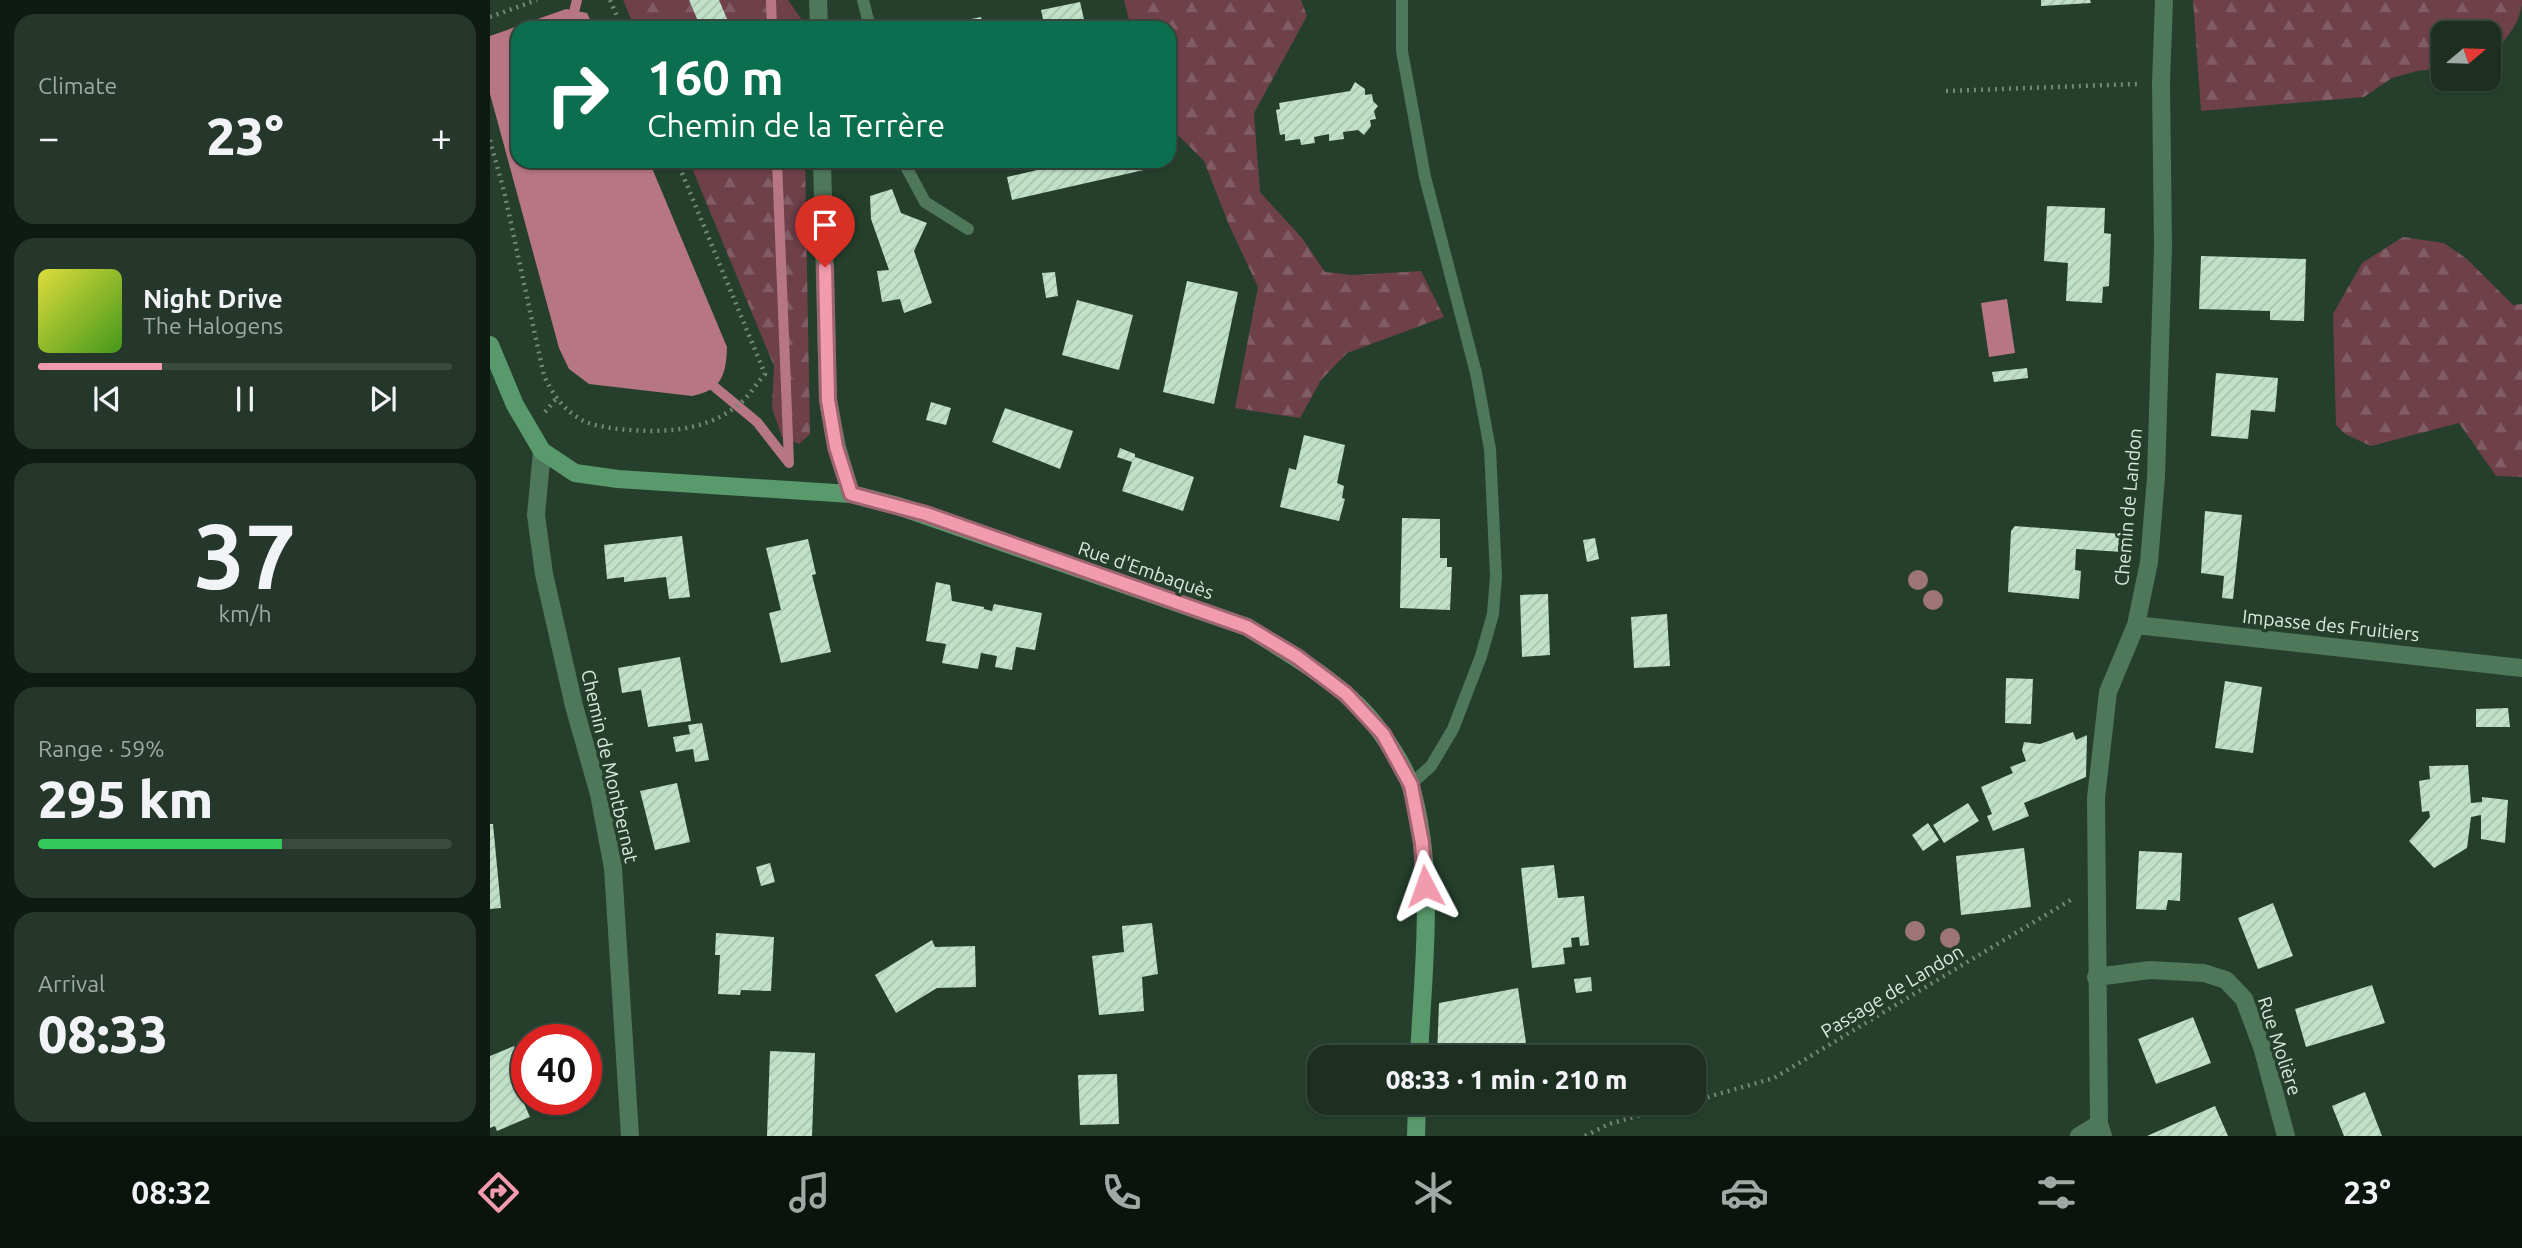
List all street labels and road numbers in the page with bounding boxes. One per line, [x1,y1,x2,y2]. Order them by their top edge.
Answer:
street label: Chemin de Landon [2110,427,2146,587]
street label: Rue d'Embaquès [1075,537,1217,603]
street label: Impasse des Fruitiers [2241,605,2421,645]
street label: Chemin de Montbernat [577,667,643,865]
street label: Passage de Landon [1817,940,1967,1042]
street label: Rue Molière [2254,994,2306,1098]

